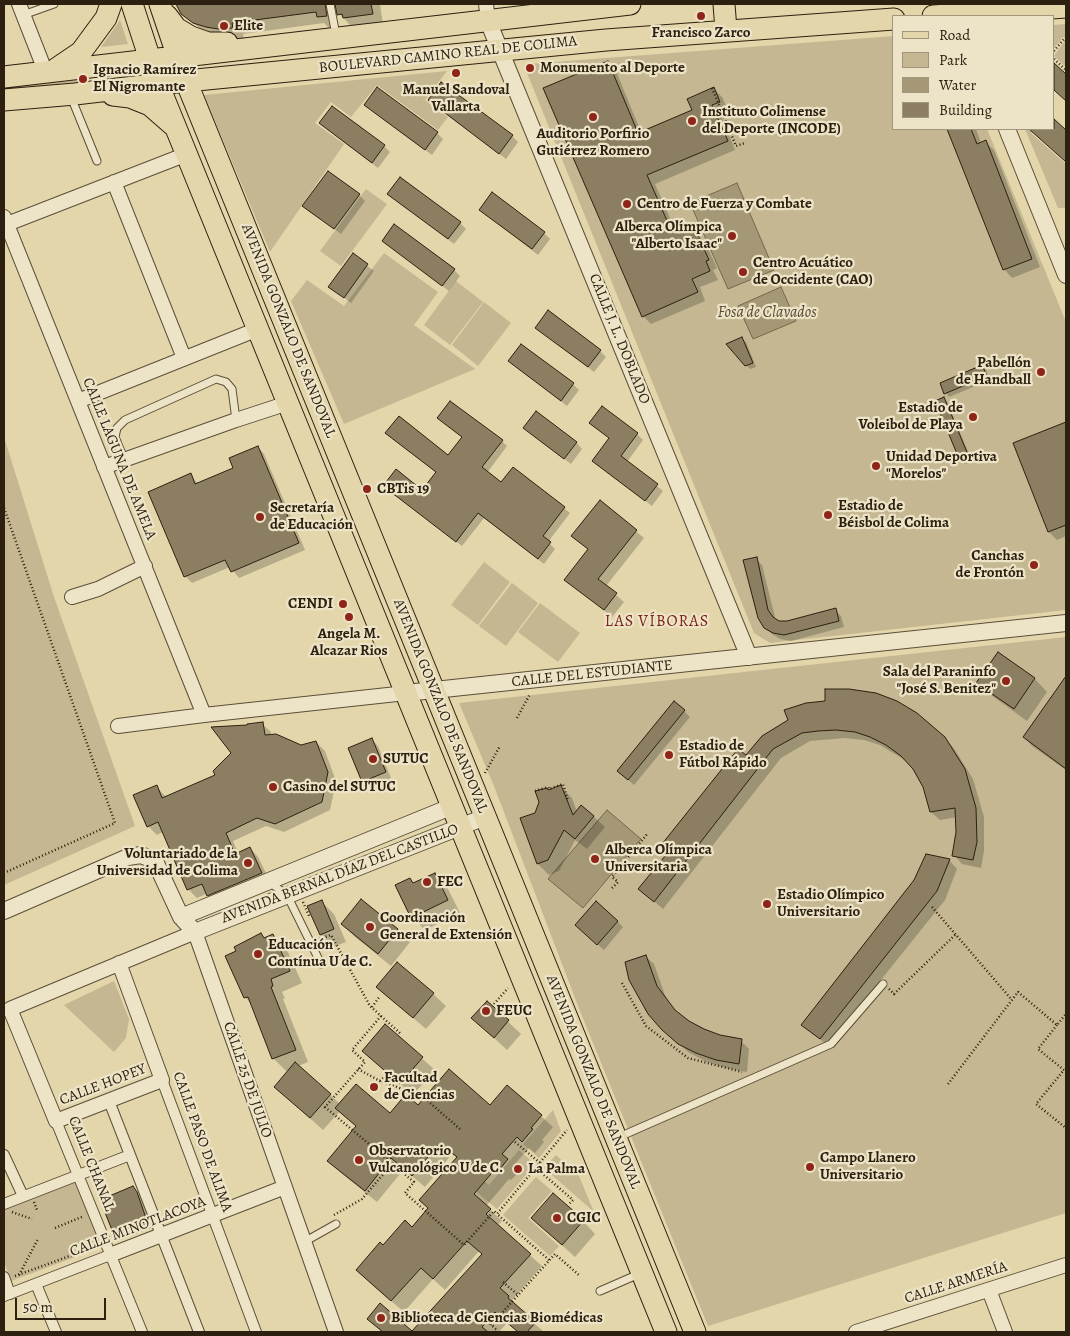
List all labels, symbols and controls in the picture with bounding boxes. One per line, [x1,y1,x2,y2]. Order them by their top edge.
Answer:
marker: Francisco Zarco [695,10,707,22]
legend [892,15,1055,130]
place label: Elite [234,17,263,35]
marker: Elite [218,20,230,32]
place label: Francisco Zarco [652,24,750,42]
text: Road [939,25,970,45]
street label: BOULEVARD CAMINO REAL DE COLIMA [318,32,578,78]
text: Park [939,50,967,70]
place label: Monumento al Deporte [540,59,685,77]
place label: Ignacio Ramírez El Nigromante [93,61,196,96]
marker: Monumento al Deporte [524,62,536,74]
marker: Manuel Sandoval Vallarta [450,67,462,79]
marker: Ignacio Ramírez El Nigromante [77,73,89,85]
text: Water [939,75,976,95]
place label: Manuel Sandoval Vallarta [403,81,509,116]
text: Building [939,100,992,120]
place label: Instituto Colimense del Deporte (INCODE) [702,103,841,138]
marker: Auditorio Porfirio Gutiérrez Romero [587,111,599,123]
marker: Instituto Colimense del Deporte (INCODE) [686,115,698,127]
place label: Auditorio Porfirio Gutiérrez Romero [537,125,649,160]
place label: Centro de Fuerza y Combate [637,195,812,213]
marker: Centro de Fuerza y Combate [621,198,633,210]
place label: Alberca Olímpica "Alberto Isaac" [615,218,722,253]
street label: AVENIDA GONZALO DE SANDOVAL [237,221,339,441]
marker: Alberca Olímpica "Alberto Isaac" [726,230,738,242]
place label: Centro Acuático de Occidente (CAO) [753,254,873,289]
marker: Centro Acuático de Occidente (CAO) [737,266,749,278]
street label: CALLE J. L. DOBLADO [585,271,653,407]
water label: Fosa de Clavados [717,303,817,323]
place label: Pabellón de Handball [956,354,1031,389]
marker: Pabellón de Handball [1035,366,1047,378]
street label: CALLE LAGUNA DE AMELA [78,375,160,543]
place label: Estadio de Voleibol de Playa [858,399,963,434]
marker: Estadio de Voleibol de Playa [967,411,979,423]
place label: Unidad Deportiva "Morelos" [886,448,997,483]
marker: Unidad Deportiva "Morelos" [870,460,882,472]
place label: CBTis 19 [377,480,429,498]
marker: CBTis 19 [361,483,373,495]
place label: Estadio de Béisbol de Colima [838,497,949,532]
place label: Secretaría de Educación [270,499,353,534]
marker: Estadio de Béisbol de Colima [822,509,834,521]
marker: Secretaría de Educación [254,511,266,523]
place label: Canchas de Frontón [956,547,1024,582]
marker: Canchas de Frontón [1028,559,1040,571]
place label: CENDI [288,595,333,613]
street label: AVENIDA GONZALO DE SANDOVAL [389,596,491,816]
marker: CENDI [337,598,349,610]
marker: Angela M. Alcazar Rios [343,611,355,623]
district label: LAS VÍBORAS [603,612,711,632]
place label: Angela M. Alcazar Rios [310,625,388,660]
street label: CALLE DEL ESTUDIANTE [511,657,673,691]
place label: Sala del Paraninfo "José S. Benitez" [883,663,996,698]
marker: Sala del Paraninfo "José S. Benitez" [1000,675,1012,687]
place label: Estadio de Fútbol Rápido [679,737,767,772]
marker: Estadio de Fútbol Rápido [663,749,675,761]
place label: SUTUC [383,750,429,768]
marker: SUTUC [367,753,379,765]
place label: Casino del SUTUC [283,778,396,796]
marker: Casino del SUTUC [267,781,279,793]
street label: AVENIDA BERNAL DÍAZ DEL CASTILLO [219,820,461,928]
place label: Alberca Olímpica Universitaria [605,841,712,876]
place label: Voluntariado de la Universidad de Colima [97,845,238,880]
marker: Alberca Olímpica Universitaria [589,853,601,865]
marker: Voluntariado de la Universidad de Colima [242,857,254,869]
place label: FEC [437,873,463,891]
marker: FEC [421,876,433,888]
place label: Estadio Olímpico Universitario [777,886,885,921]
marker: Estadio Olímpico Universitario [761,898,773,910]
place label: Coordinación General de Extensión [380,909,512,944]
marker: Coordinación General de Extensión [364,921,376,933]
place label: Educación Contínua U de C. [268,936,372,971]
marker: Educación Contínua U de C. [252,948,264,960]
street label: AVENIDA GONZALO DE SANDOVAL [542,972,644,1192]
place label: FEUC [496,1002,532,1020]
marker: FEUC [480,1005,492,1017]
street label: CALLE 25 DE JULIO [219,1020,275,1140]
street label: CALLE HOPEY [57,1060,149,1110]
street label: CALLE PASO DE ALIMA [168,1069,236,1215]
place label: Facultad de Ciencias [384,1069,455,1104]
marker: Facultad de Ciencias [368,1081,380,1093]
street label: CALLE CHANAL [64,1114,118,1214]
place label: Observatorio Vulcanológico U de C. [369,1142,503,1177]
place label: Campo Llanero Universitario [820,1149,916,1184]
marker: Observatorio Vulcanológico U de C. [353,1154,365,1166]
place label: La Palma [528,1160,585,1178]
marker: Campo Llanero Universitario [804,1161,816,1173]
marker: La Palma [512,1163,524,1175]
street label: CALLE MINOTLACOYA [68,1193,208,1261]
place label: CGIC [567,1209,601,1227]
marker: CGIC [551,1212,563,1224]
street label: CALLE ARMERÍA [902,1258,1010,1308]
scale bar [18,1288,109,1320]
text: 50 m [23,1297,53,1317]
place label: Biblioteca de Ciencias Biomédicas [391,1309,603,1327]
marker: Biblioteca de Ciencias Biomédicas [375,1312,387,1324]

